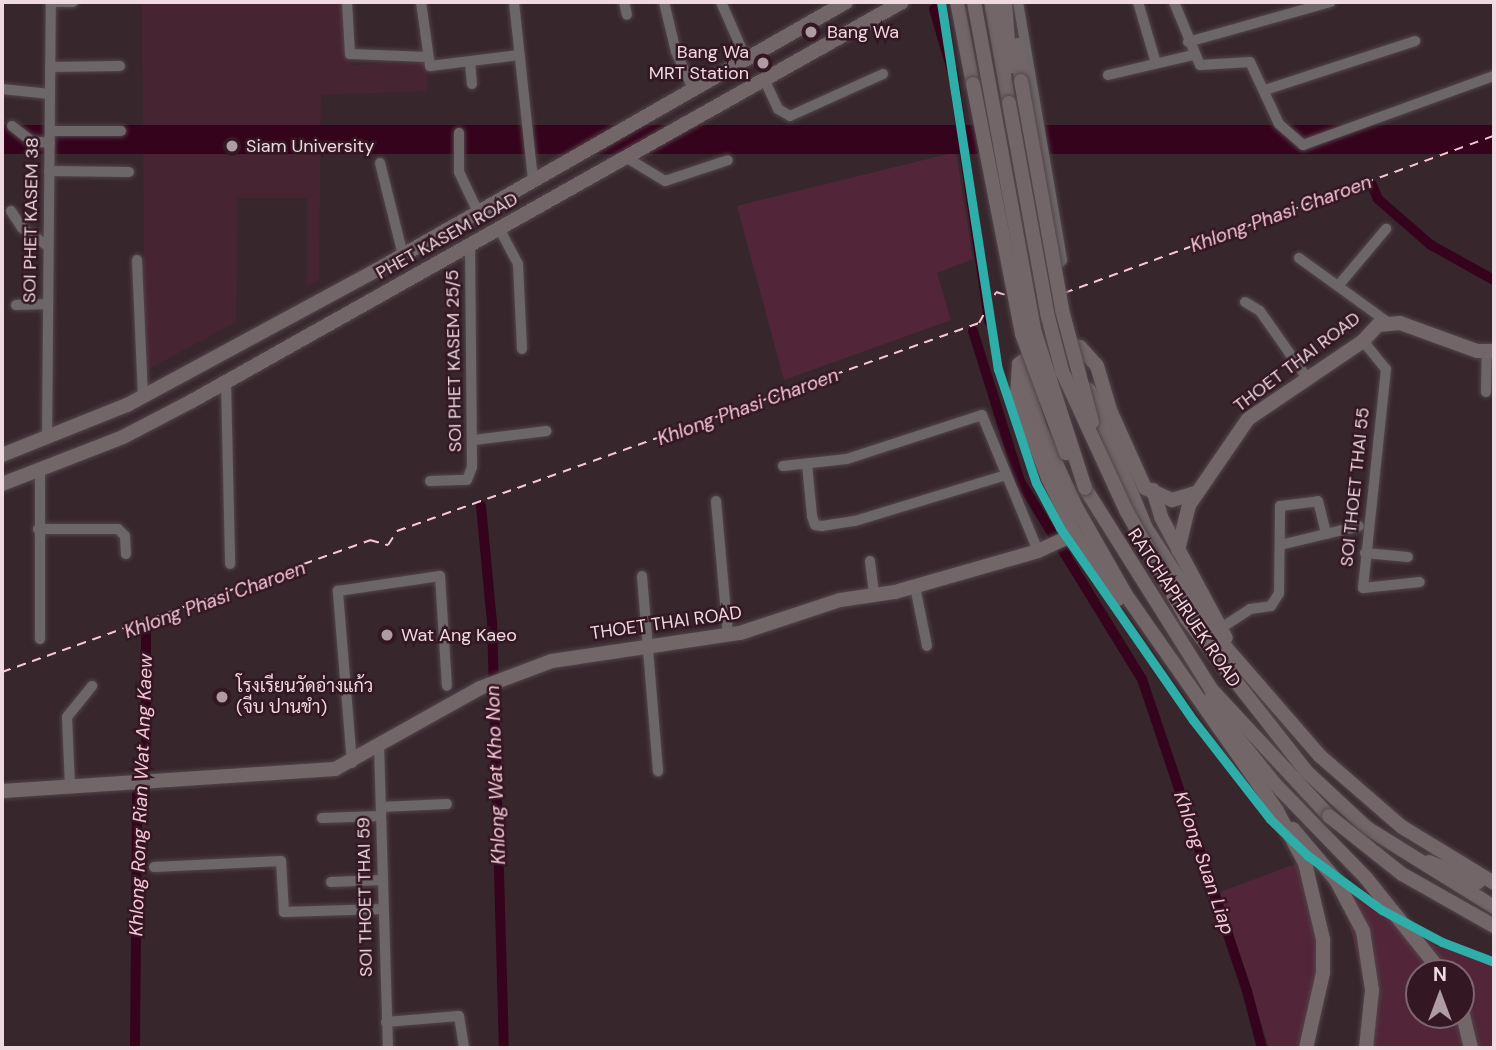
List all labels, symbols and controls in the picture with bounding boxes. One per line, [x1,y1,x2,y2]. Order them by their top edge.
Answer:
place label: Bang Wa [827,21,899,43]
marker: Bang Wa [801,22,821,42]
place label: Bang Wa MRT Station [649,42,749,84]
marker: Bang Wa MRT Station [755,55,771,71]
place label: Siam University [246,135,374,157]
street label: SOI PHET KASEM 38 [19,137,43,303]
marker: Siam University [224,138,240,154]
water label: Khlong Phasi Charoen [1187,171,1375,257]
street label: PHET KASEM ROAD [372,188,522,284]
street label: SOI PHET KASEM 25/5 [442,270,466,452]
street label: THOET THAI ROAD [1230,307,1364,417]
water label: Khlong Phasi Charoen [654,364,842,450]
street label: SOI THOET THAI 55 [1336,406,1374,568]
street label: RATCHAPHRUEK ROAD [1123,525,1245,691]
water label: Khlong Phasi Charoen [121,557,309,643]
street label: THOET THAI ROAD [589,602,743,644]
place label: Wat Ang Kaeo [401,624,517,646]
marker: Wat Ang Kaeo [379,627,395,643]
water label: Khlong Rong Rian Wat Ang Kaew [125,653,157,937]
place label: โรงเรียนวัดอ่างแก้ว (จีบ ปานขำ) [236,676,373,718]
water label: Khlong Wat Kho Non [481,685,511,865]
marker: โรงเรียนวัดอ่างแก้ว (จีบ ปานขำ) [214,689,230,705]
water label: Khlong Suan Liap [1169,788,1239,938]
street label: SOI THOET THAI 59 [353,817,377,977]
north arrow [1405,959,1475,1029]
text: N [1433,962,1447,987]

